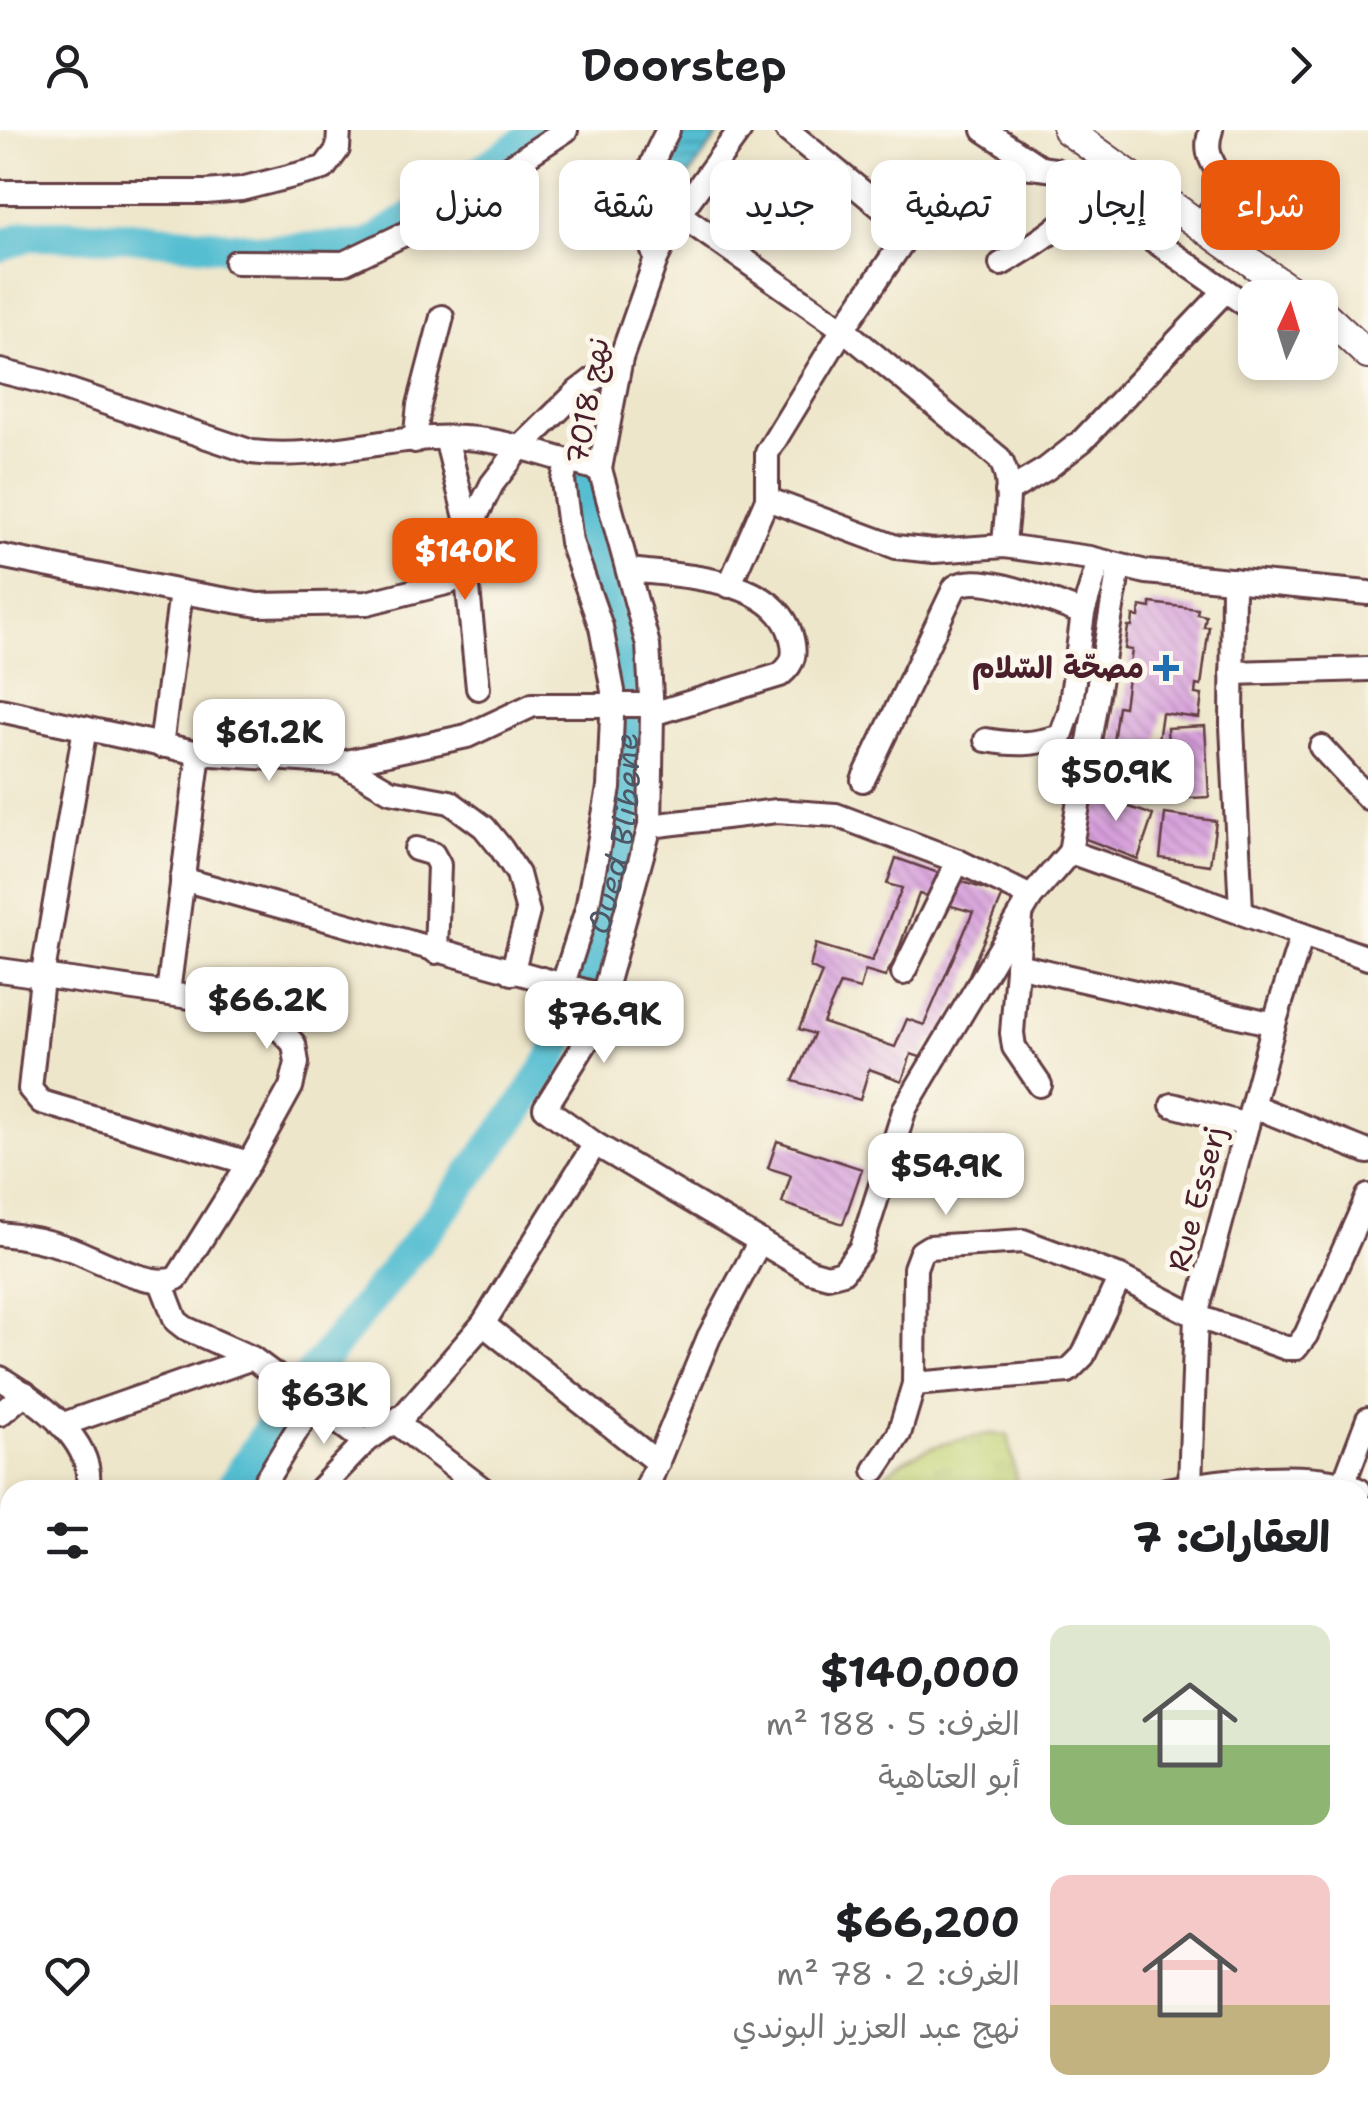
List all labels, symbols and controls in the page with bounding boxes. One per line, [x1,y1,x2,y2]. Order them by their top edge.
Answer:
text: Doorstep [581,35,787,95]
icon: person [40,38,95,93]
icon: forward [1273,38,1328,93]
chip: منزل [400,160,539,250]
chip: شقة [559,160,690,250]
chip: جديد [710,160,851,250]
chip: تصفية [871,160,1026,250]
chip: إيجار [1046,160,1181,250]
chip: شراء [1201,160,1340,250]
north arrow [1238,280,1338,380]
map controls [1238,280,1338,380]
street label: نهج 7018 [556,334,619,468]
pin: $140K [395,518,535,603]
text: $140K [414,529,516,572]
place label: مصحّة السّلام [972,647,1144,690]
marker: مصحّة السّلام [1153,655,1179,681]
pin: $61.2K [188,699,350,784]
text: $61.2K [215,710,323,753]
water label: Oued Blibene [576,731,650,939]
pin: $50.9K [1035,739,1197,824]
text: $50.9K [1060,750,1172,793]
pin: $66.2K [186,967,348,1052]
text: $66.2K [207,978,327,1021]
pin: $76.9K [523,981,685,1066]
text: $76.9K [547,992,661,1035]
street label: Rue Esserj [1157,1122,1236,1276]
pin: $54.9K [865,1133,1027,1218]
text: $54.9K [890,1144,1002,1187]
pin: $63K [265,1362,383,1447]
text: $63K [280,1373,368,1416]
text: العقارات: 7 [1132,1509,1330,1565]
icon: filters [40,1513,95,1568]
text: $140,000 [820,1644,1020,1700]
icon: home [1130,1665,1250,1785]
icon: heart [40,1698,95,1753]
text: الغرف: 5 · 188 m² [766,1702,1020,1745]
text: أبو العتاهية [878,1755,1020,1798]
text: $66,200 [835,1894,1020,1950]
icon: home [1130,1915,1250,2035]
icon: heart [40,1948,95,2003]
text: الغرف: 2 · 78 m² [776,1952,1020,1995]
text: نهج عبد العزيز البوندي [732,2005,1020,2048]

